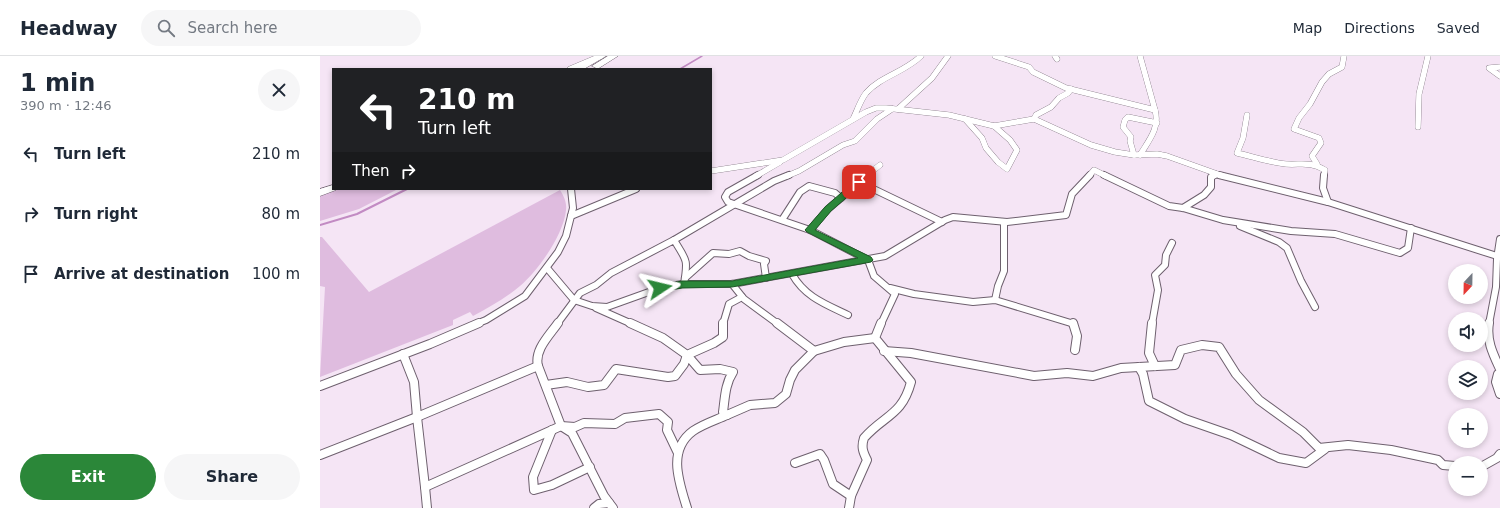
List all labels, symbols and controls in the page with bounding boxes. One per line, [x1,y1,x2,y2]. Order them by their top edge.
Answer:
search box [141,10,421,46]
text: Headway [20,17,117,39]
icon: search [155,17,177,39]
text: Search here [187,19,278,37]
text: Map [1293,20,1322,36]
text: Directions [1344,20,1415,36]
text: Saved [1437,20,1480,36]
text: 1 min [20,69,95,97]
button: close [258,69,300,111]
text: 210 m [418,83,515,116]
icon: left [352,84,404,136]
text: 390 m · 12:46 [20,98,111,113]
text: Turn left [418,117,491,138]
icon: left [20,143,42,165]
text: Turn left [54,145,126,163]
text: 210 m [252,145,300,163]
icon: right [397,160,419,182]
text: Then [352,162,389,180]
pin [842,165,876,199]
icon: arrive [848,171,870,193]
icon: right [20,203,42,225]
text: Turn right [54,205,138,223]
text: 80 m [262,205,300,223]
icon: arrive [20,263,42,285]
north arrow [1448,264,1488,304]
map controls [1448,264,1488,496]
text: Arrive at destination [54,265,229,283]
text: 100 m [252,265,300,283]
position arrow [639,267,681,309]
button: sound [1448,312,1488,352]
button: layers [1448,360,1488,400]
button: + [1448,408,1488,448]
button: Exit [20,454,156,500]
button: Share [164,454,300,500]
button: − [1448,456,1488,496]

